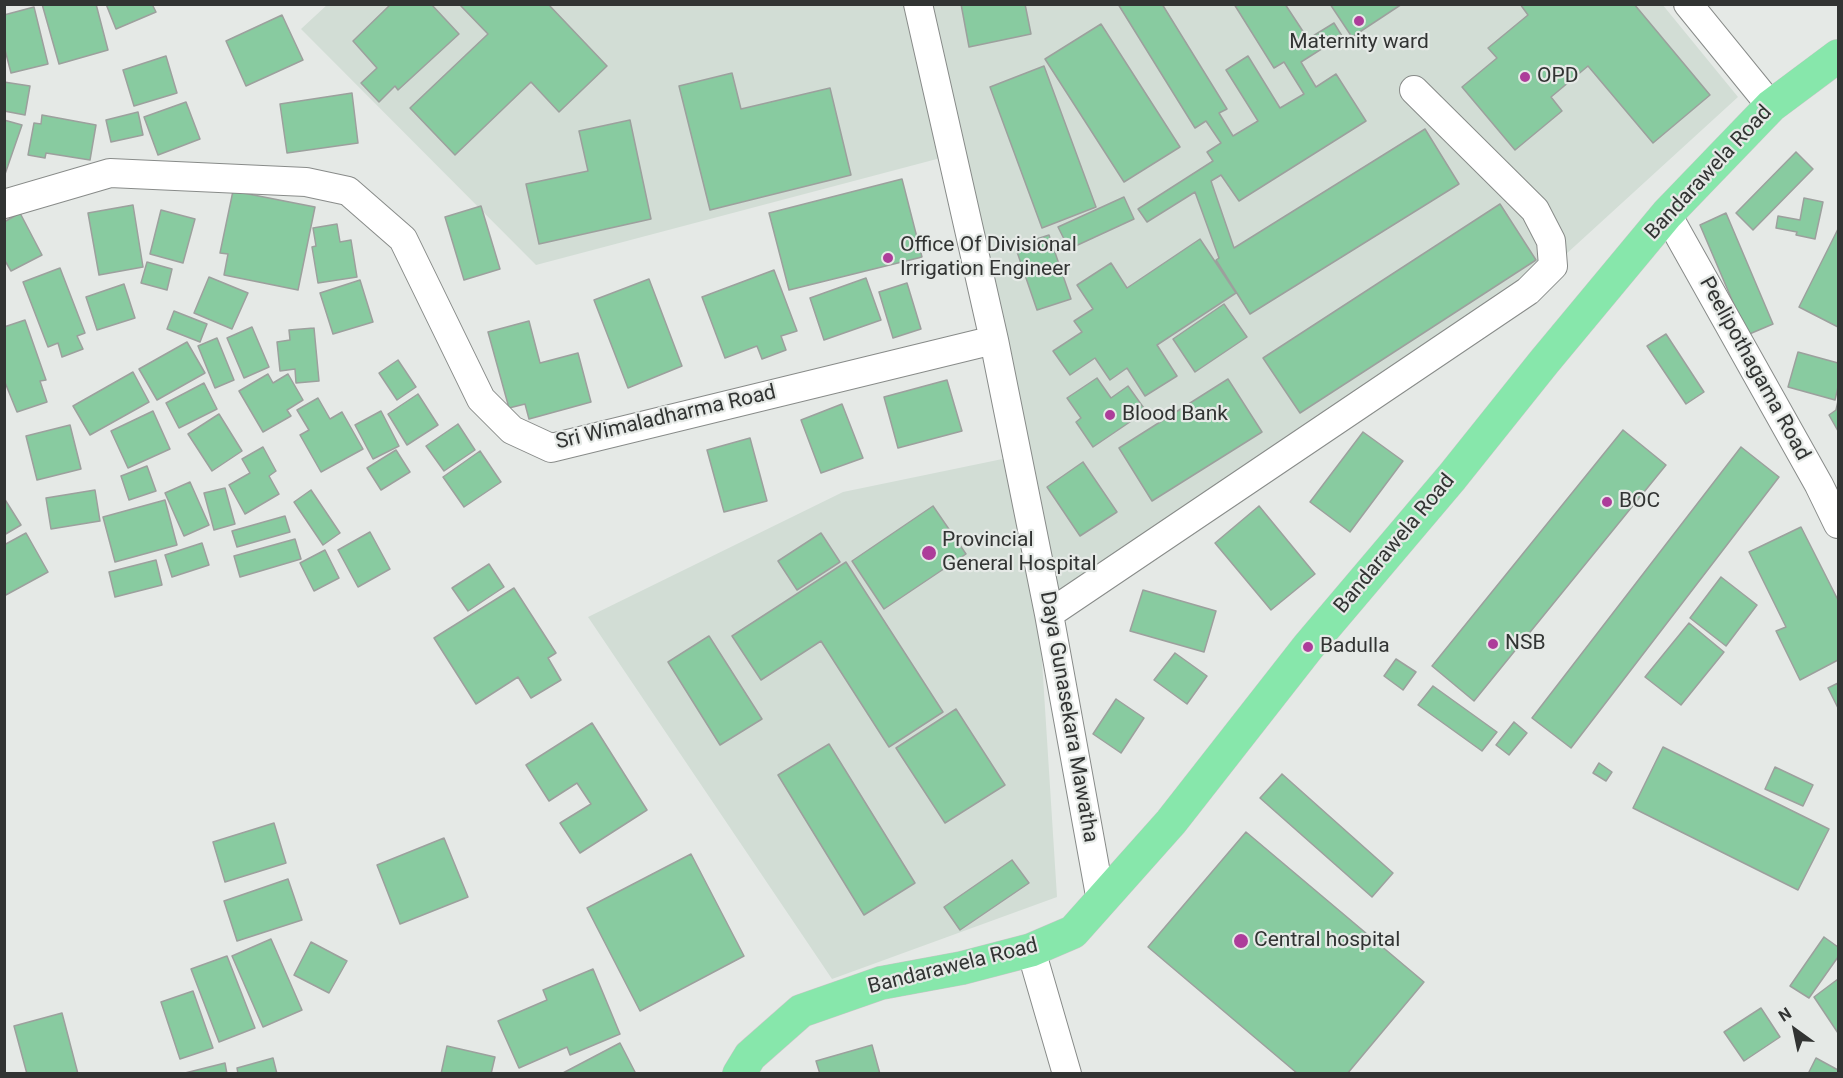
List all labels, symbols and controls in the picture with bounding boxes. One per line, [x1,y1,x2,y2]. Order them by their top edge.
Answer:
marker: Maternity ward [1352,14,1366,28]
place label: Maternity ward [1289,30,1429,56]
place label: OPD [1537,64,1578,90]
marker: OPD [1518,70,1532,84]
street label: Bandarawela Road [1640,101,1778,245]
place label: Office Of Divisional Irrigation Engineer [900,233,1077,283]
marker: Office Of Divisional Irrigation Engineer [881,251,895,265]
street label: Peelipothagama Road [1693,273,1815,465]
street label: Sri Wimaladharma Road [553,380,779,456]
place label: Blood Bank [1122,402,1228,428]
marker: Blood Bank [1103,408,1117,422]
street label: Bandarawela Road [1329,469,1461,619]
place label: BOC [1619,489,1660,515]
marker: BOC [1600,495,1614,509]
place label: Provincial General Hospital [942,528,1097,578]
marker: Provincial General Hospital [920,544,938,562]
street label: Daya Gunasekara Mawatha [1033,589,1103,845]
place label: NSB [1505,631,1546,657]
place label: Badulla [1320,634,1390,660]
marker: NSB [1486,637,1500,651]
marker: Badulla [1301,640,1315,654]
place label: Central hospital [1254,928,1400,954]
marker: Central hospital [1232,932,1250,950]
street label: Bandarawela Road [865,934,1041,1000]
north arrow [1765,1000,1825,1060]
text: N [1775,1003,1795,1026]

